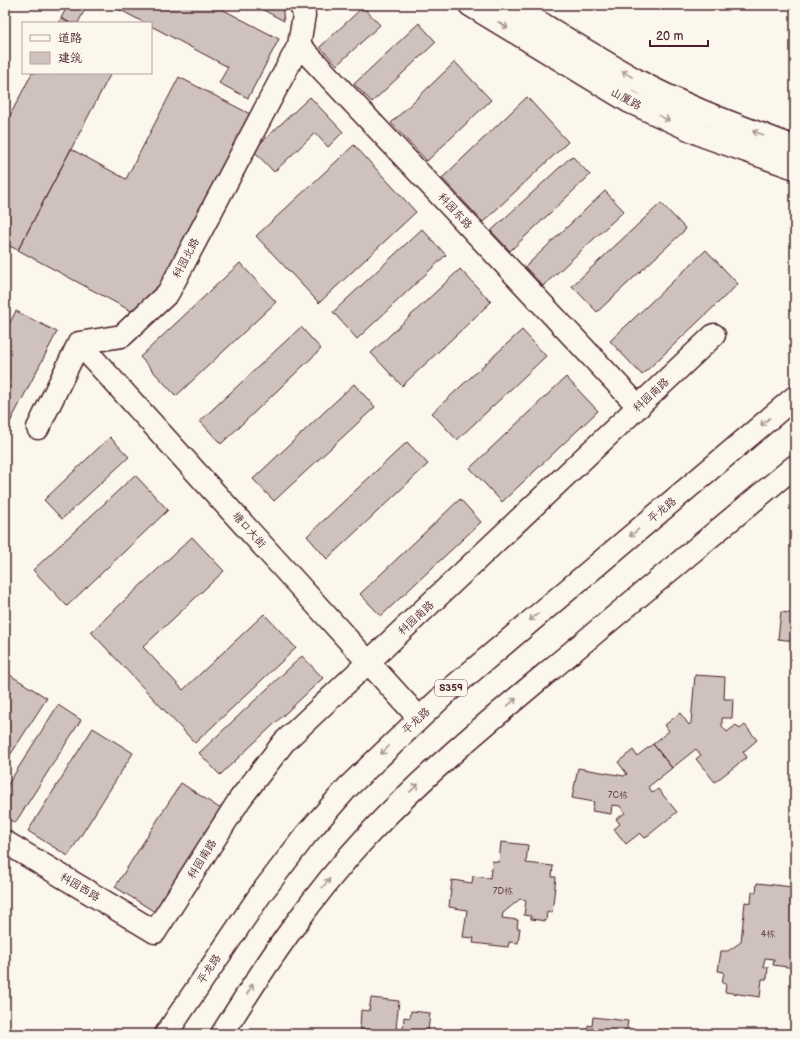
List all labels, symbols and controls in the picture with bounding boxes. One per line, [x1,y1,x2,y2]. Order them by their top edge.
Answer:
legend [22,22,152,74]
one-way arrow [497,22,509,30]
scale bar [650,22,708,48]
text: 20 m [656,29,683,44]
text: 道路 [58,31,82,46]
text: 建筑 [58,51,82,66]
one-way arrow [621,70,633,78]
street label: 山厦路 [608,86,644,112]
one-way arrow [658,115,670,122]
one-way arrow [753,129,765,137]
street label: 科园东路 [435,190,475,232]
street label: 科园北路 [170,236,202,280]
street label: 科园南路 [630,375,672,415]
one-way arrow [760,418,771,427]
street label: 平龙路 [645,494,679,526]
street label: 塘口大街 [229,509,269,551]
one-way arrow [628,529,639,538]
street label: 科园南路 [395,598,437,638]
one-way arrow [529,612,540,621]
road number: S359 [435,680,467,696]
one-way arrow [506,698,517,707]
street label: 平龙路 [399,705,433,737]
one-way arrow [380,745,390,755]
one-way arrow [409,783,419,793]
house number: 7C栋 [608,790,628,801]
street label: 科园南路 [185,837,219,881]
street label: 科园西路 [58,870,102,904]
one-way arrow [321,878,330,889]
house number: 7D栋 [493,886,513,897]
house number: 4栋 [761,929,775,940]
street label: 平龙路 [194,952,224,986]
one-way arrow [246,984,254,995]

